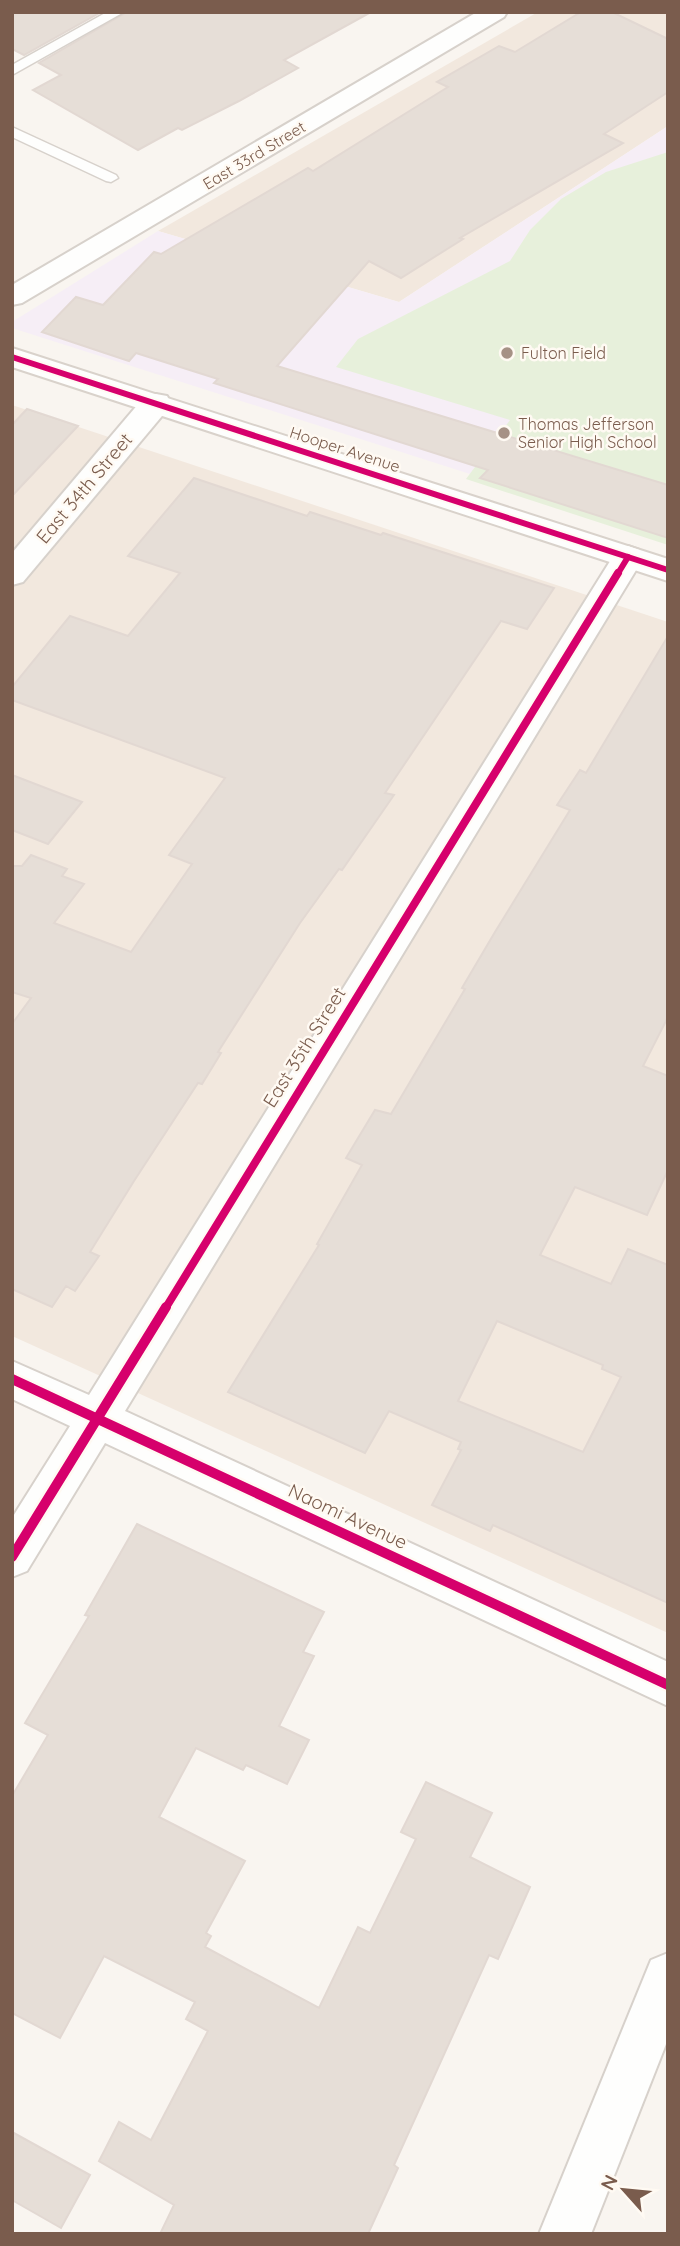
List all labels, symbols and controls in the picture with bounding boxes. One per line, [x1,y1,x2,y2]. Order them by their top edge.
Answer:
street label: East 33rd Street [199,116,309,194]
place label: Fulton Field [521,343,606,363]
marker: Fulton Field [499,345,515,361]
place label: Thomas Jefferson Senior High School [518,414,657,452]
street label: Hooper Avenue [287,422,403,476]
marker: Thomas Jefferson Senior High School [496,425,512,441]
street label: East 34th Street [31,428,137,548]
street label: East 35th Street [257,982,351,1112]
street label: Naomi Avenue [285,1478,411,1554]
north arrow [589,2155,659,2225]
text: N [595,2171,623,2194]

